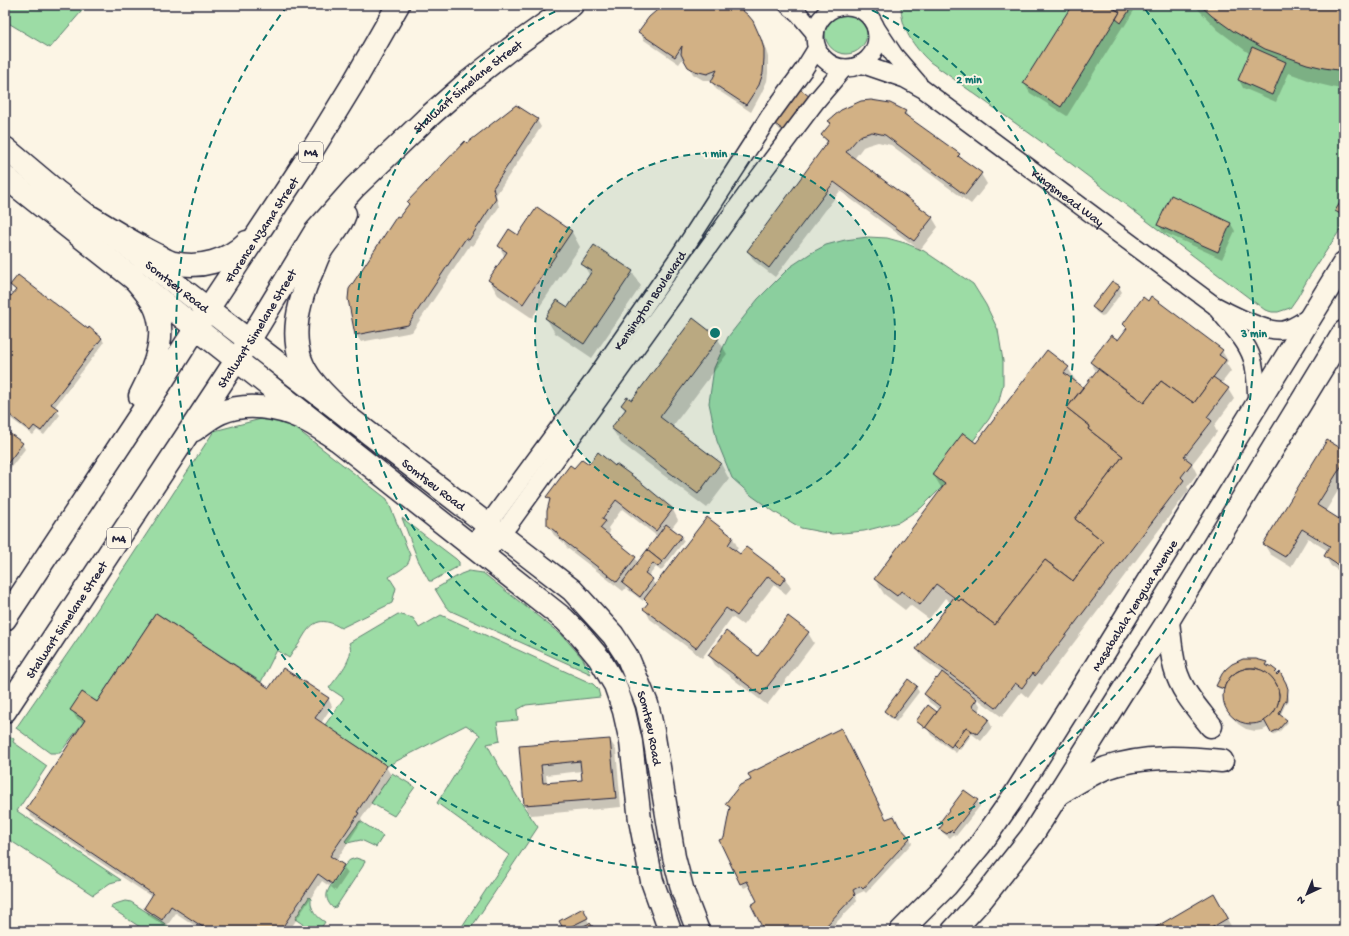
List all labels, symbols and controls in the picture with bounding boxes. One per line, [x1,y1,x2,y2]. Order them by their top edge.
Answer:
street label: Stalwart Simelane Street [411,37,527,137]
text: 2 min [956,74,982,88]
road number: M4 [299,142,323,162]
text: 1 min [702,148,728,162]
street label: Kingsmead Way [1027,167,1107,231]
street label: Florence Nzama Street [222,174,304,287]
street label: Kensington Boulevard [612,248,691,354]
street label: Somtseu Road [142,258,212,318]
street label: Stalwart Simelane Street [215,266,302,391]
centre of rings [708,326,722,340]
text: 3 min [1240,328,1267,342]
street label: Somtseu Road [398,456,469,516]
road number: M4 [107,528,131,548]
street label: Masabalala Yengwa Avenue [1089,537,1182,675]
street label: Stalwart Simelane Street [24,558,113,682]
street label: Somtseu Road [632,689,664,768]
north arrow [1287,874,1327,914]
text: N [1295,893,1308,907]

